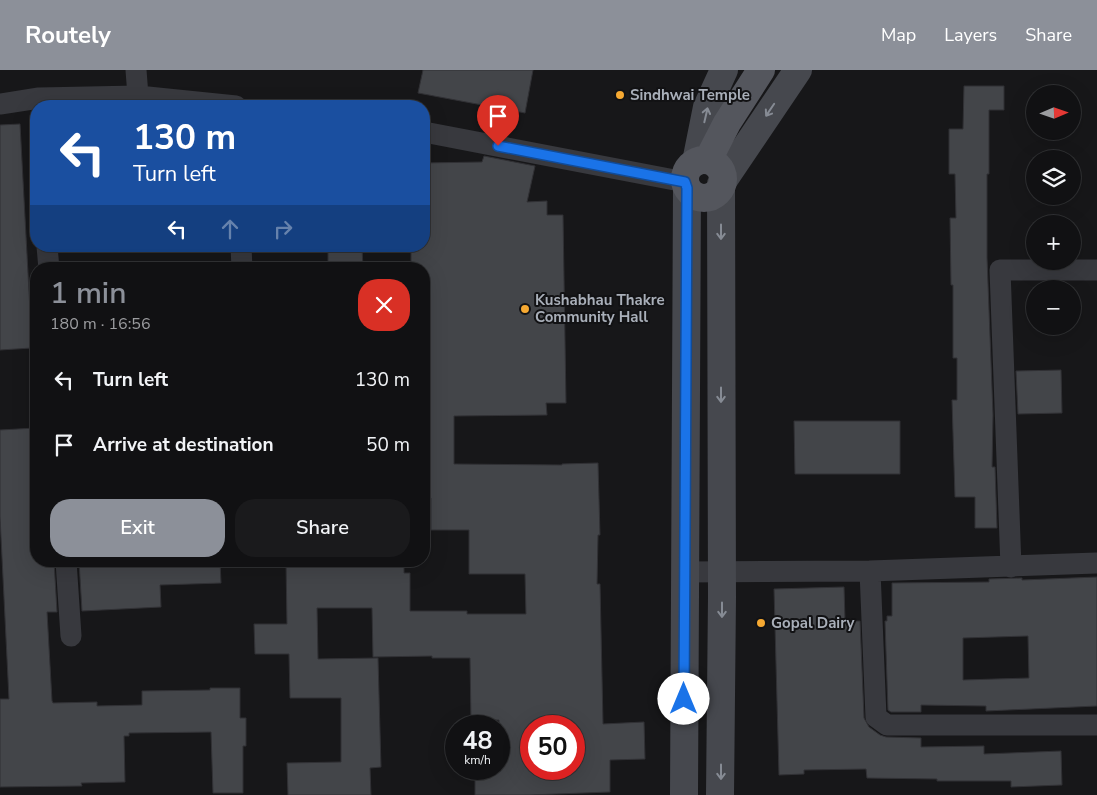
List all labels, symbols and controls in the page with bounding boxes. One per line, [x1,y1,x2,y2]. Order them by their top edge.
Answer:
text: Routely [25,19,111,51]
text: Map [881,23,916,47]
text: Layers [944,23,997,47]
text: Share [1025,23,1072,47]
place label: Sindhwai Temple [630,85,750,105]
north arrow [1026,85,1081,140]
map controls [1026,85,1081,335]
marker: Sindhwai Temple [614,89,626,101]
pin [477,95,519,146]
icon: arrive [484,102,512,130]
one-way arrow [765,103,775,117]
one-way arrow [702,107,711,123]
text: 130 m [133,114,236,161]
icon: left [50,120,115,185]
button: layers [1026,150,1081,205]
text: Turn left [133,159,216,189]
icon: left [163,215,191,243]
icon: ahead [216,215,244,243]
icon: right [269,215,297,243]
button: + [1026,215,1081,270]
one-way arrow [716,224,726,240]
text: 1 min [50,273,126,314]
button: close [358,279,410,331]
button: − [1026,280,1081,335]
place label: Kushabhau Thakre Community Hall [535,290,665,327]
marker: Kushabhau Thakre Community Hall [519,303,531,315]
text: 180 m · 16:56 [50,313,151,335]
icon: left [50,366,78,394]
text: Turn left [93,367,168,393]
text: 130 m [355,367,410,393]
one-way arrow [716,386,726,403]
icon: arrive [50,431,78,459]
text: Arrive at destination [93,432,274,458]
text: 50 m [366,432,410,458]
button: Exit [50,499,225,557]
button: Share [235,499,410,557]
one-way arrow [717,602,727,618]
place label: Gopal Dairy [771,613,855,633]
marker: Gopal Dairy [755,617,767,629]
position arrow [657,672,709,724]
speed limit sign: 50 [520,715,585,780]
text: 48 [462,724,493,758]
text: km/h [464,752,491,768]
one-way arrow [716,764,726,780]

